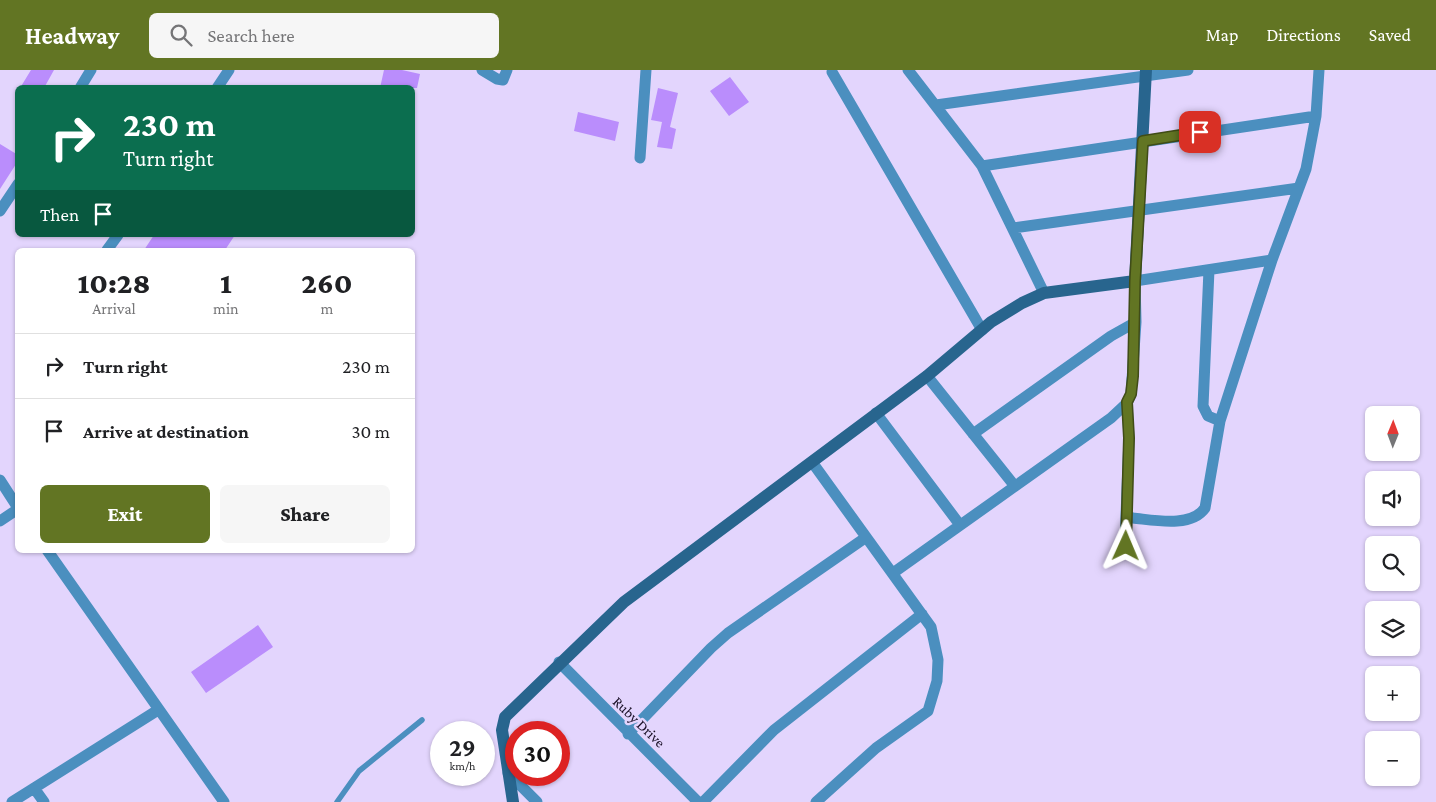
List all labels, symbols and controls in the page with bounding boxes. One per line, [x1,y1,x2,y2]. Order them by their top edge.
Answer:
search box [149,13,499,58]
icon: search [167,21,195,49]
text: Headway [25,22,119,49]
text: Search here [207,25,295,46]
text: Map [1206,25,1238,45]
text: Directions [1266,25,1341,45]
text: Saved [1369,25,1411,45]
icon: right [40,105,105,170]
text: 230 m [123,105,216,144]
pin [1179,111,1221,153]
icon: arrive [1186,118,1214,146]
text: Turn right [123,146,214,171]
icon: arrive [89,200,117,228]
text: Then [40,204,79,225]
text: 10:28 [78,266,151,299]
text: 1 [220,266,232,299]
text: 260 [301,266,352,299]
text: Arrival [92,300,136,317]
text: min [213,300,239,317]
text: m [320,300,333,317]
icon: right [40,352,68,380]
text: Turn right [83,356,168,377]
text: 230 m [342,356,390,377]
north arrow [1365,406,1420,461]
map controls [1365,406,1420,786]
icon: arrive [40,417,68,445]
text: Arrive at destination [83,421,249,442]
text: 30 m [351,421,390,442]
button: sound [1365,471,1420,526]
button: Exit [40,485,210,543]
button: Share [220,485,390,543]
position arrow [1099,519,1151,571]
button: search [1365,536,1420,591]
button: layers [1365,601,1420,656]
button: + [1365,666,1420,721]
street label: Ruby Drive [609,693,669,752]
speed limit sign: 30 [505,721,570,786]
button: − [1365,731,1420,786]
text: 29 [449,734,476,761]
text: km/h [450,759,475,773]

